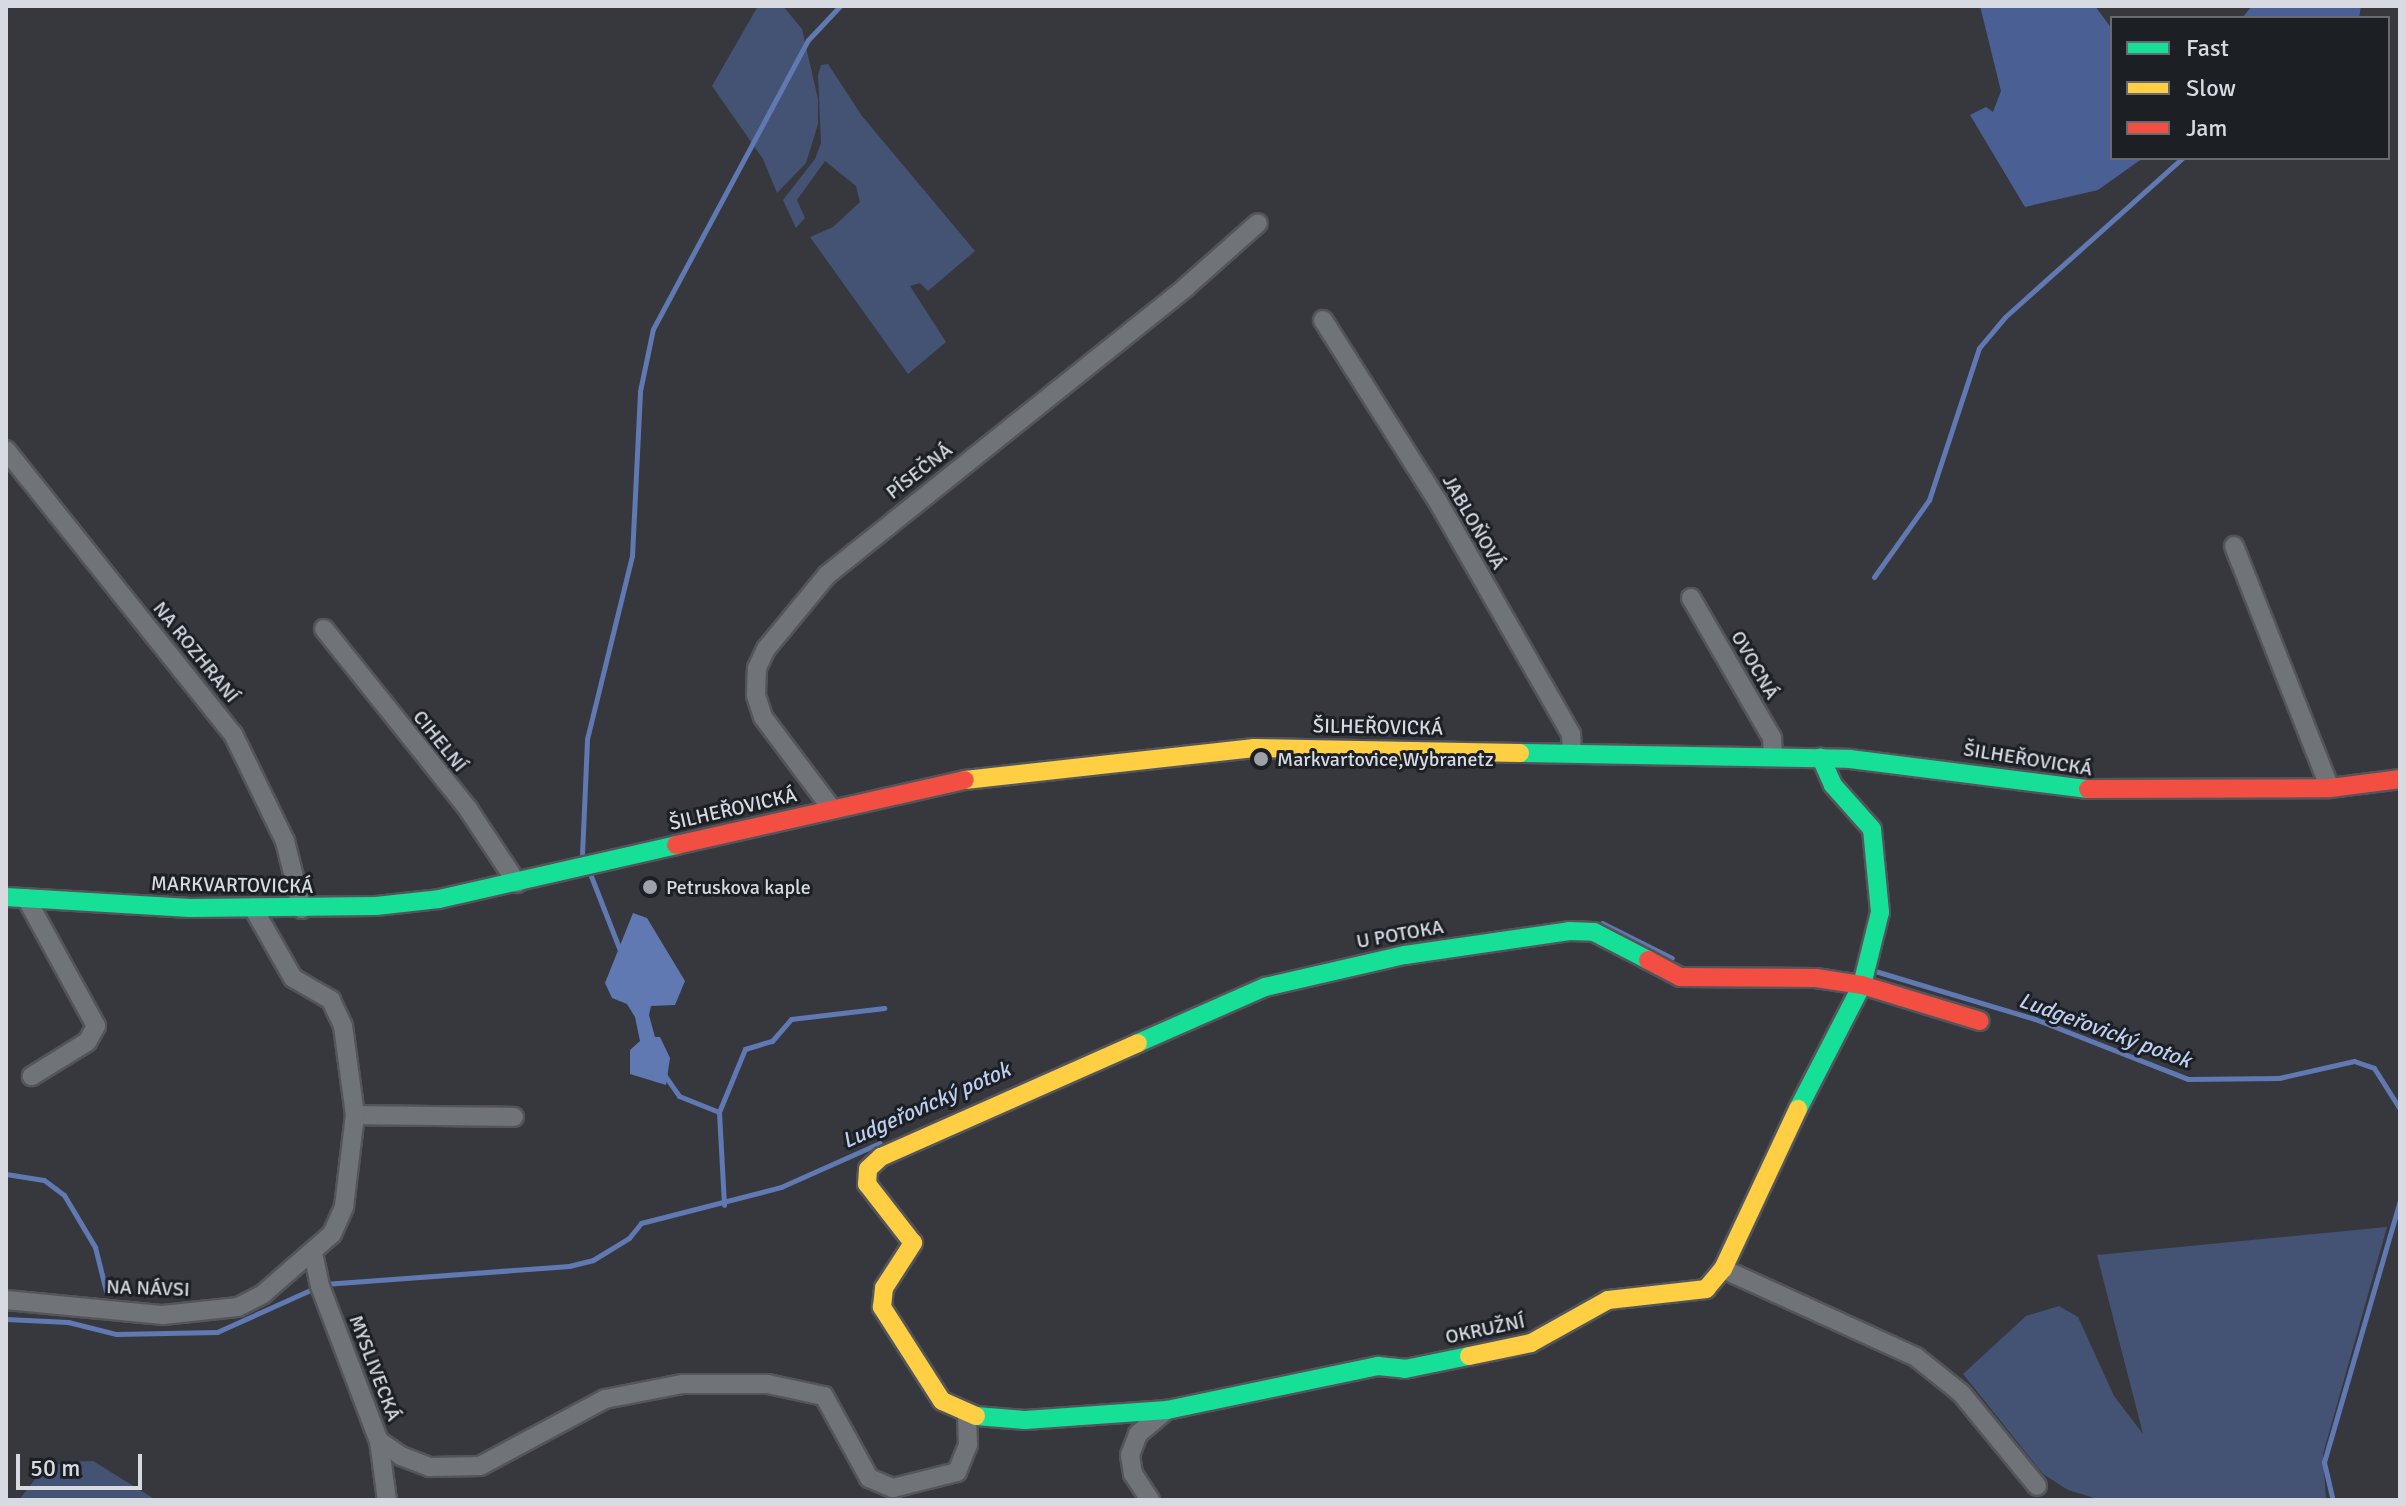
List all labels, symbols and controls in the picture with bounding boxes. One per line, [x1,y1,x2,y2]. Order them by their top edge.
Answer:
legend [2110,16,2390,160]
text: Fast [2186,33,2229,63]
text: Slow [2186,73,2236,103]
text: Jam [2186,113,2227,143]
street label: PÍSEČNÁ [881,438,957,504]
street label: JABLOŇOVÁ [1437,470,1511,574]
street label: NA ROZHRANÍ [148,597,244,707]
street label: OVOCNÁ [1726,626,1784,704]
street label: CIHELNÍ [408,705,472,777]
street label: ŠILHEŘOVICKÁ [1313,714,1443,740]
street label: ŠILHEŘOVICKÁ [1962,737,2094,781]
place label: Markvartovice,Wybranetz [1277,747,1494,771]
marker: Markvartovice,Wybranetz [1252,750,1270,768]
street label: ŠILHEŘOVICKÁ [667,783,799,835]
street label: MARKVARTOVICKÁ [151,872,313,898]
place label: Petruskova kaple [666,875,811,899]
marker: Petruskova kaple [641,878,659,896]
street label: U POTOKA [1354,915,1446,953]
water label: Ludgeřovický potok [2015,987,2195,1073]
water label: Ludgeřovický potok [838,1056,1014,1154]
street label: NA NÁVSI [106,1275,190,1301]
street label: OKRUŽNÍ [1443,1309,1527,1349]
street label: MYSLIVECKÁ [344,1312,406,1424]
scale bar [20,1438,146,1488]
text: 50 m [30,1453,80,1483]

